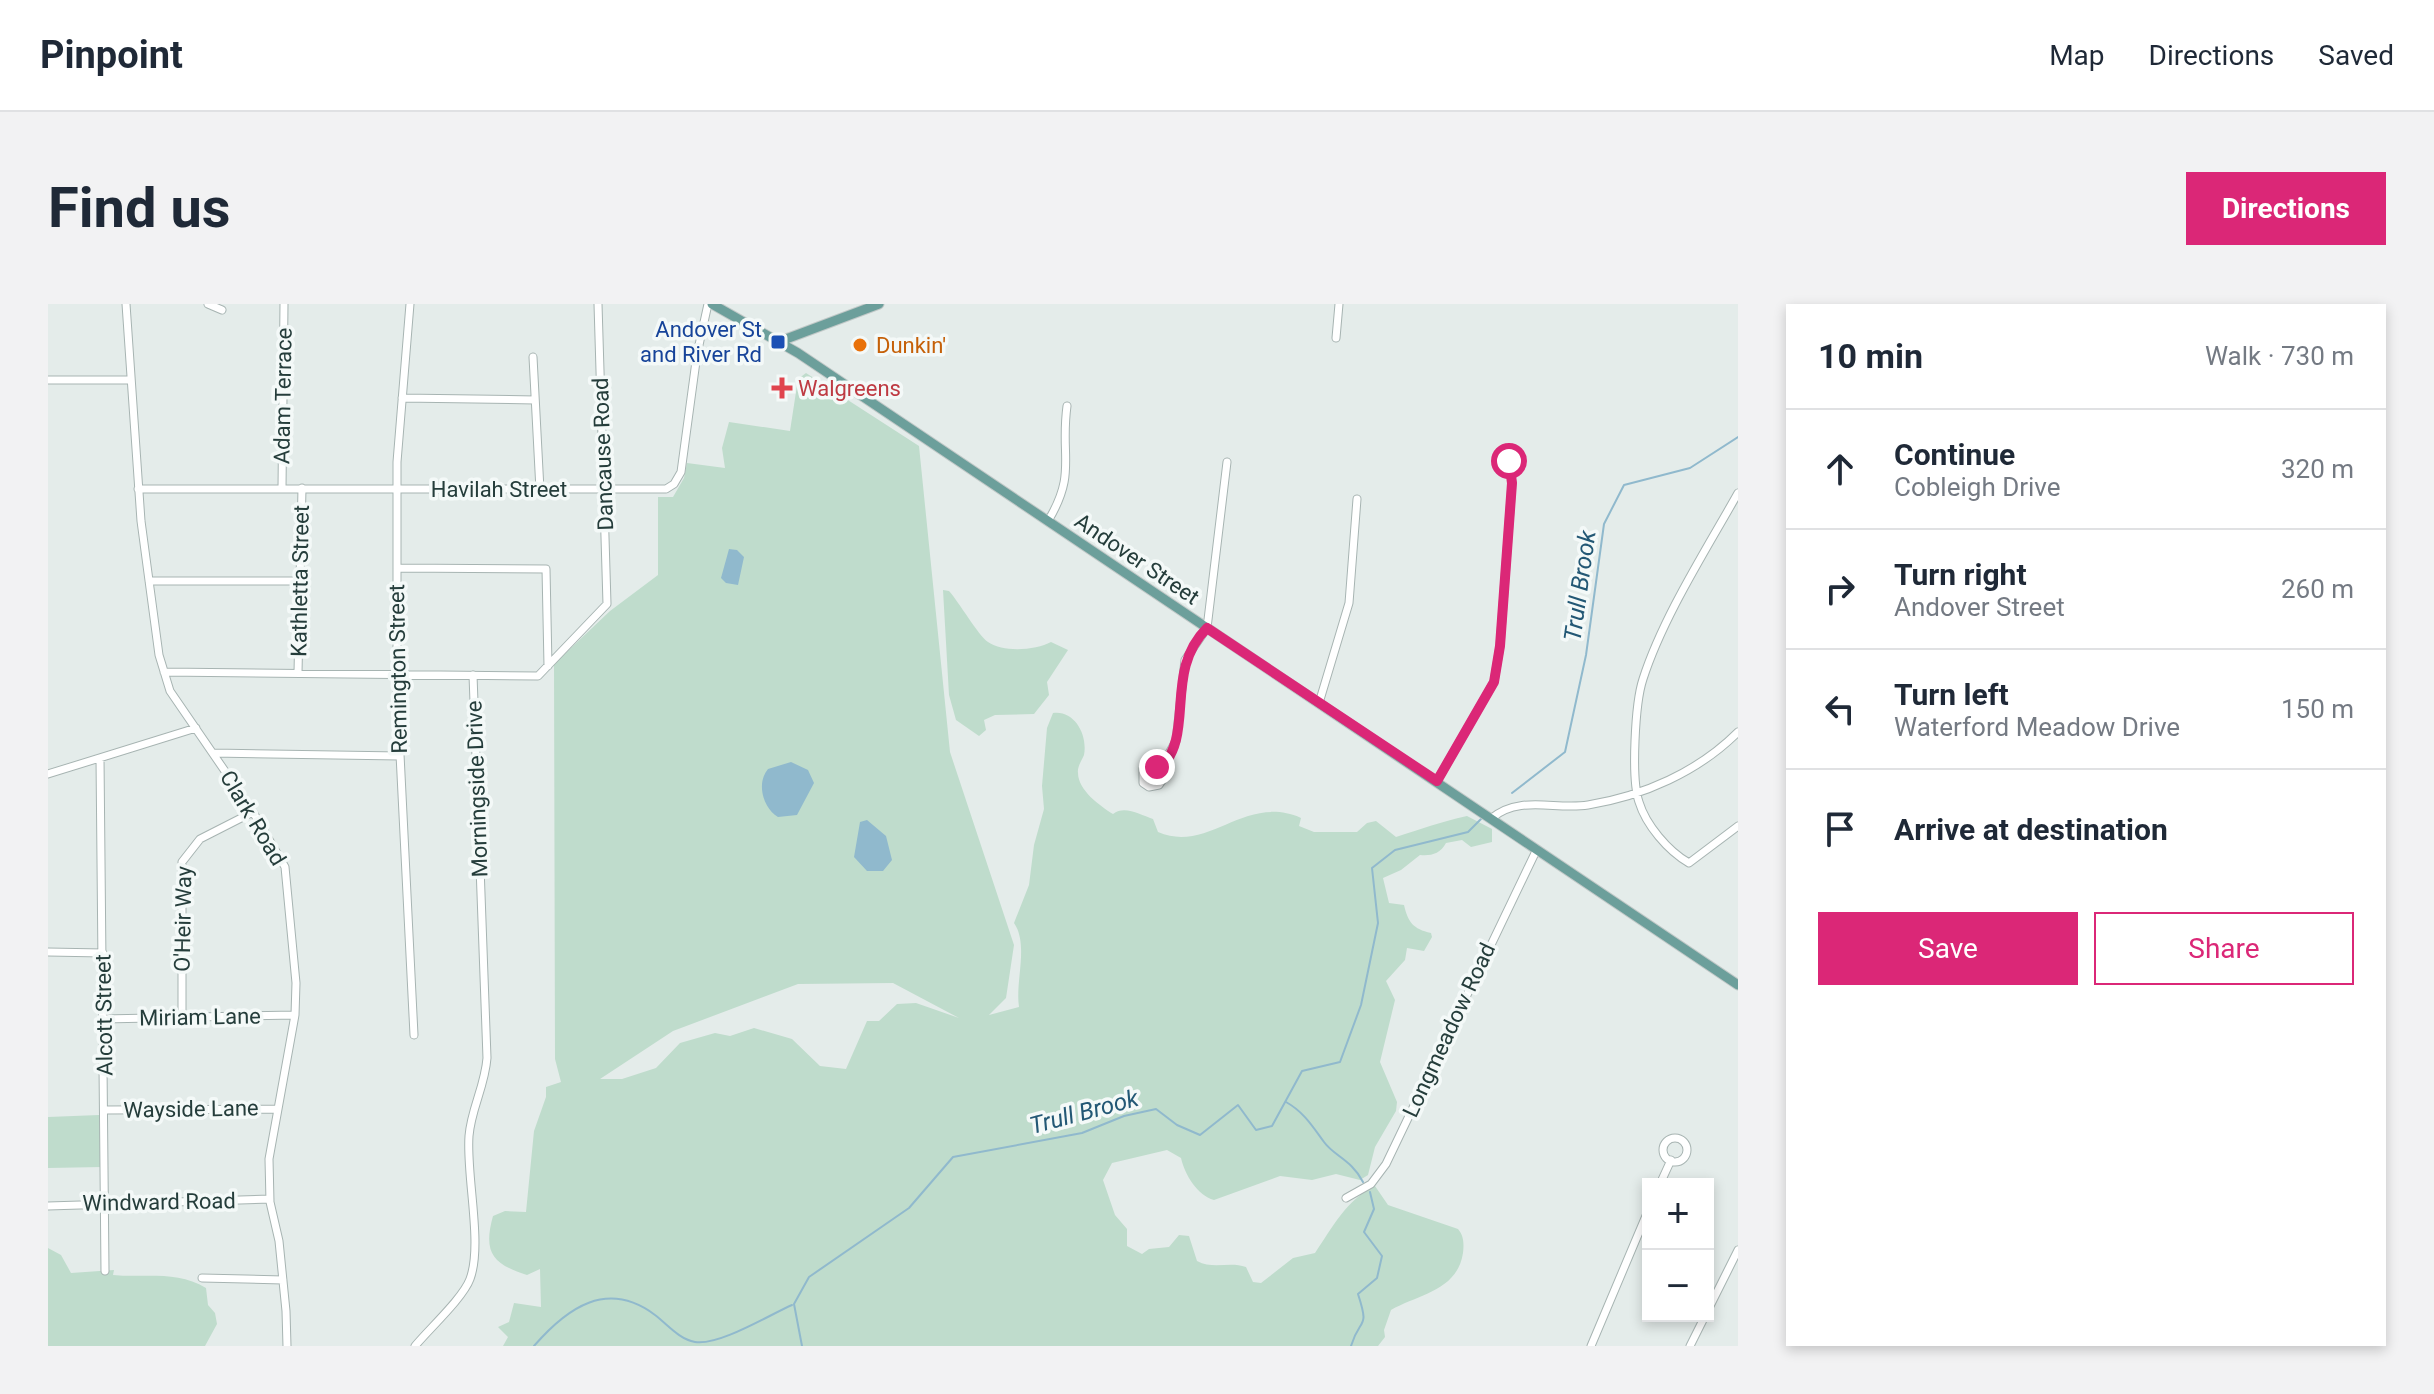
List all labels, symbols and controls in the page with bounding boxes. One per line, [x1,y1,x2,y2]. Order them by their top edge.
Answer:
text: Pinpoint [40,33,183,77]
text: Map [2049,39,2105,72]
text: Directions [2149,39,2274,72]
text: Saved [2318,39,2394,72]
button: Directions [2186,172,2386,245]
text: Find us [48,175,231,241]
place label: Andover St and River Rd [640,317,762,367]
street label: Adam Terrace [269,328,297,464]
marker: Andover St and River Rd [769,333,787,351]
place label: Dunkin' [876,333,946,358]
marker: Dunkin' [851,336,869,354]
text: 10 min [1818,336,1923,376]
text: Walk · 730 m [2205,341,2354,371]
place label: Walgreens [798,376,901,401]
street label: Dancause Road [588,377,618,531]
marker: Walgreens [773,379,791,397]
text: Continue [1894,437,2015,472]
route start [1491,443,1527,479]
icon: ahead [1818,447,1862,491]
text: 320 m [2281,454,2354,484]
text: Cobleigh Drive [1894,472,2061,502]
street label: Havilah Street [431,477,567,502]
street label: Kathletta Street [286,505,314,657]
street label: Andover Street [1070,508,1204,610]
water label: Trull Brook [1558,528,1602,643]
text: Turn right [1894,557,2027,592]
icon: right [1818,567,1862,611]
text: 260 m [2281,574,2354,604]
street label: Remington Street [384,584,412,754]
text: Andover Street [1894,592,2065,622]
text: Turn left [1894,677,2009,712]
icon: left [1818,687,1862,731]
text: 150 m [2281,694,2354,724]
street label: Morningside Drive [461,700,493,878]
text: Waterford Meadow Drive [1894,712,2180,742]
route end [1139,749,1175,785]
street label: Clark Road [215,766,291,870]
icon: arrive [1818,807,1862,851]
text: Arrive at destination [1894,812,2168,847]
street label: O'Heir Way [170,865,196,972]
button: Save [1818,912,2078,985]
button: Share [2094,912,2354,985]
street label: Longmeadow Road [1398,939,1500,1121]
street label: Alcott Street [90,954,118,1076]
street label: Miriam Lane [139,1003,261,1031]
water label: Trull Brook [1027,1084,1143,1140]
street label: Wayside Lane [123,1095,259,1123]
map controls [1642,1178,1714,1322]
button: + [1642,1178,1714,1250]
street label: Windward Road [82,1188,236,1216]
button: − [1642,1250,1714,1322]

